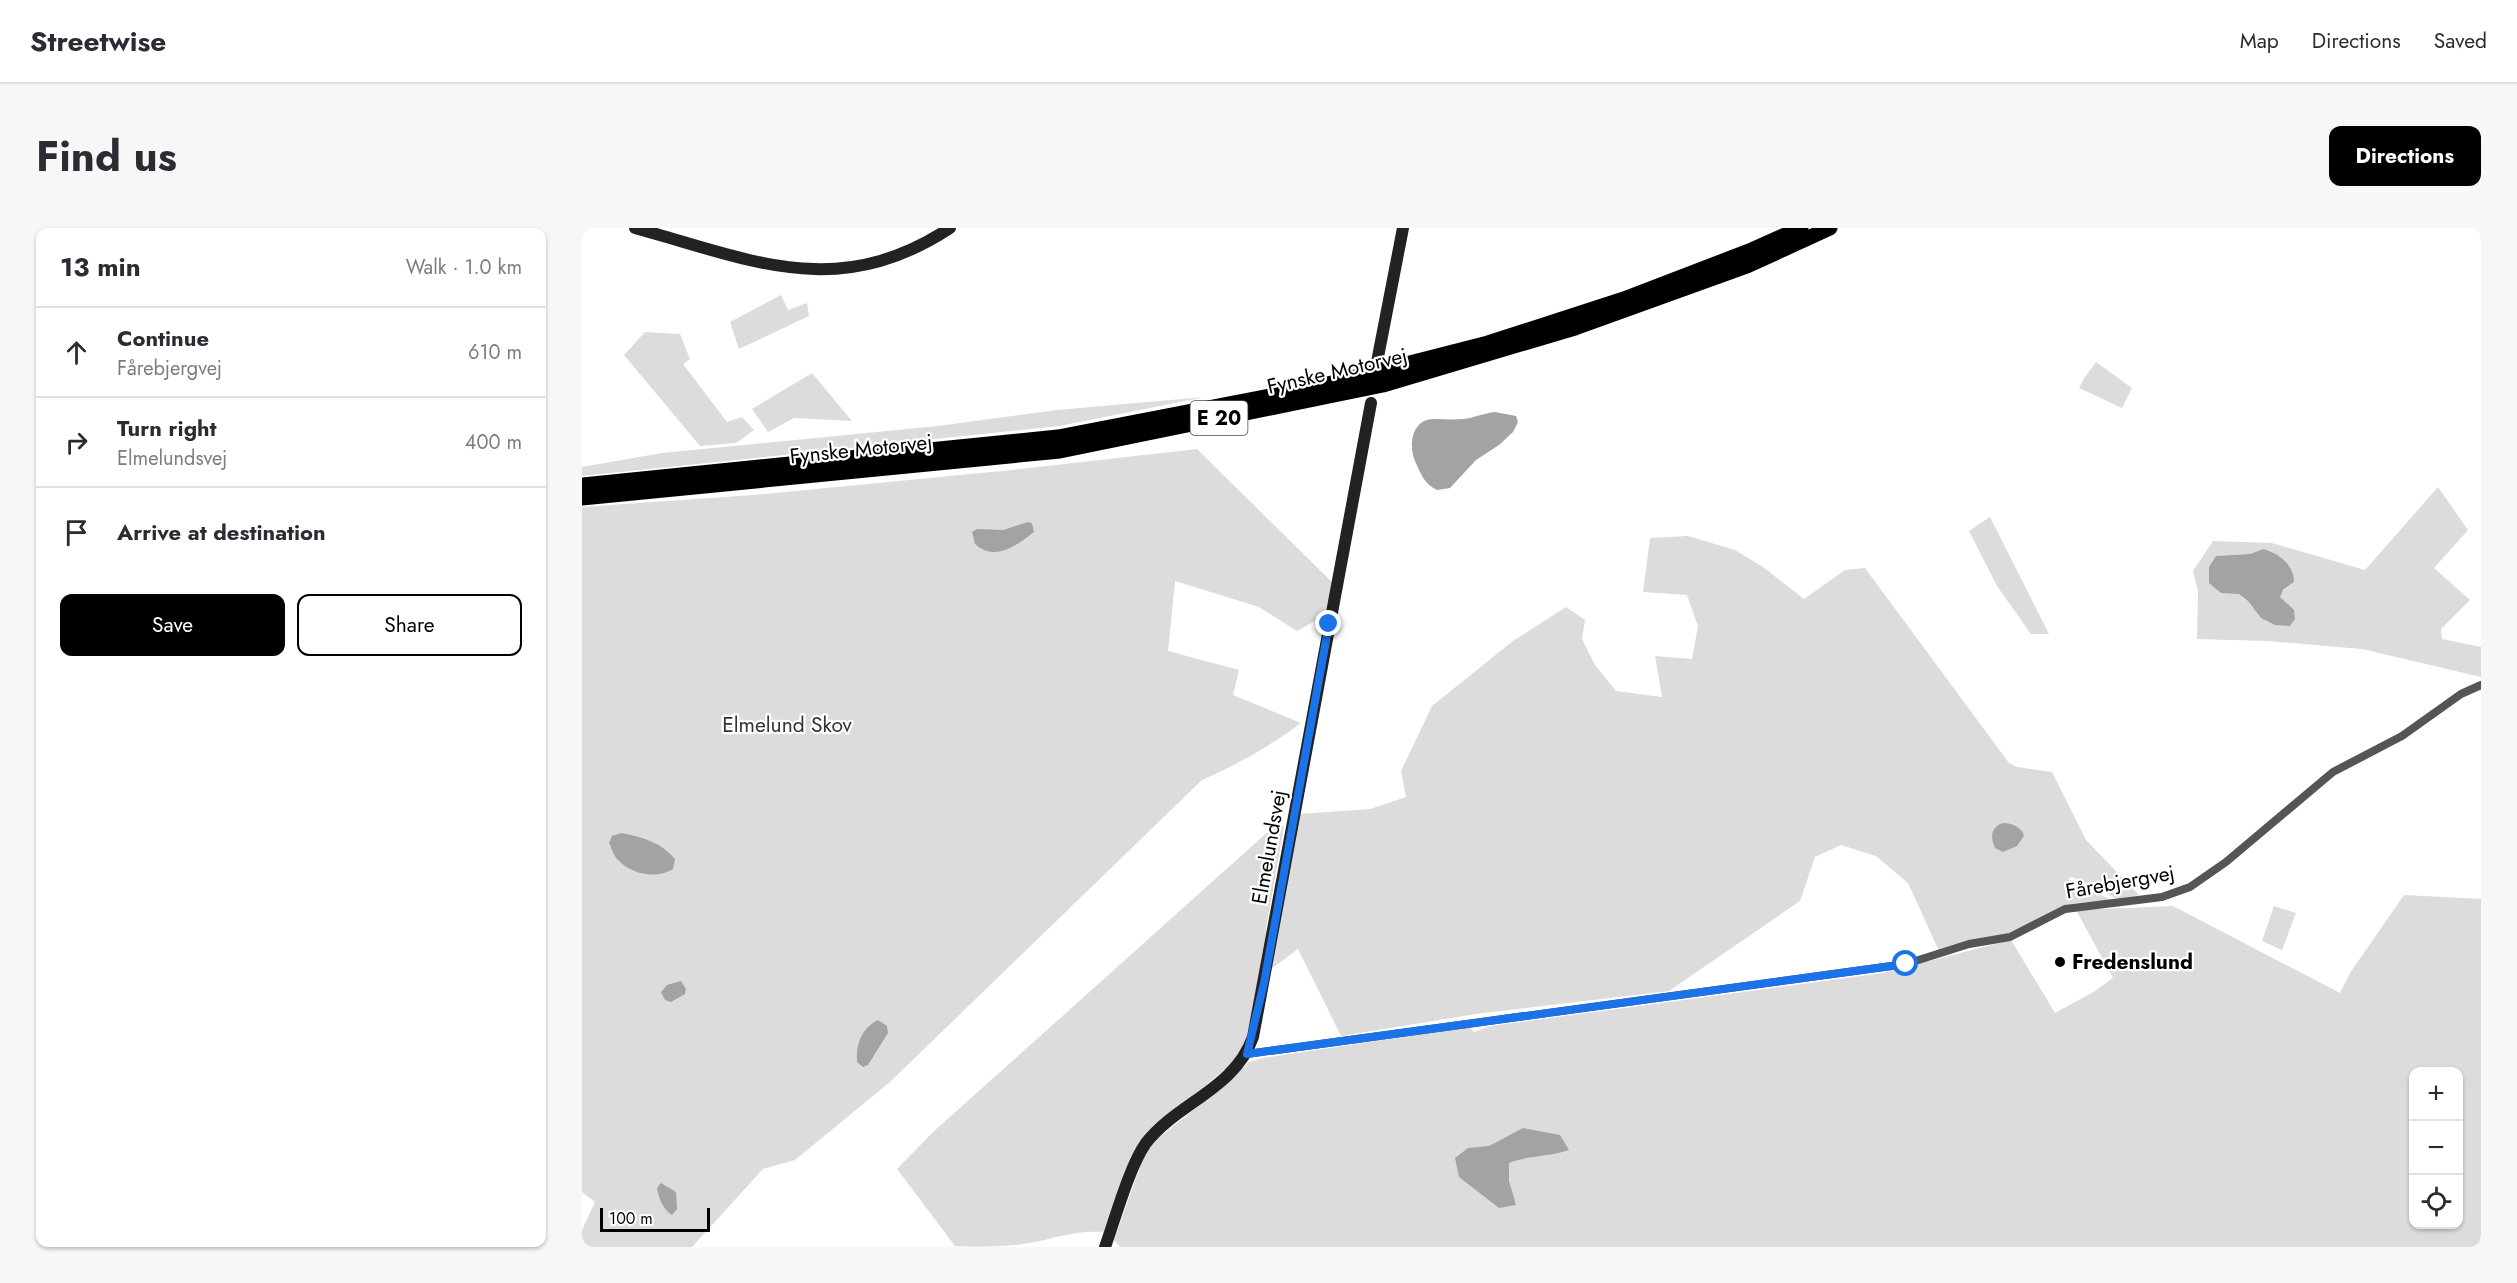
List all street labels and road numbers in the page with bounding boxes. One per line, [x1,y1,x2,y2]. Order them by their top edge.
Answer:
street label: Fynske Motorvej [1264,340,1410,402]
road number: E 20 [1190,401,1248,435]
street label: Fynske Motorvej [788,427,934,471]
street label: Elmelundsvej [1244,787,1294,907]
street label: Fårebjergvej [2063,858,2177,906]

